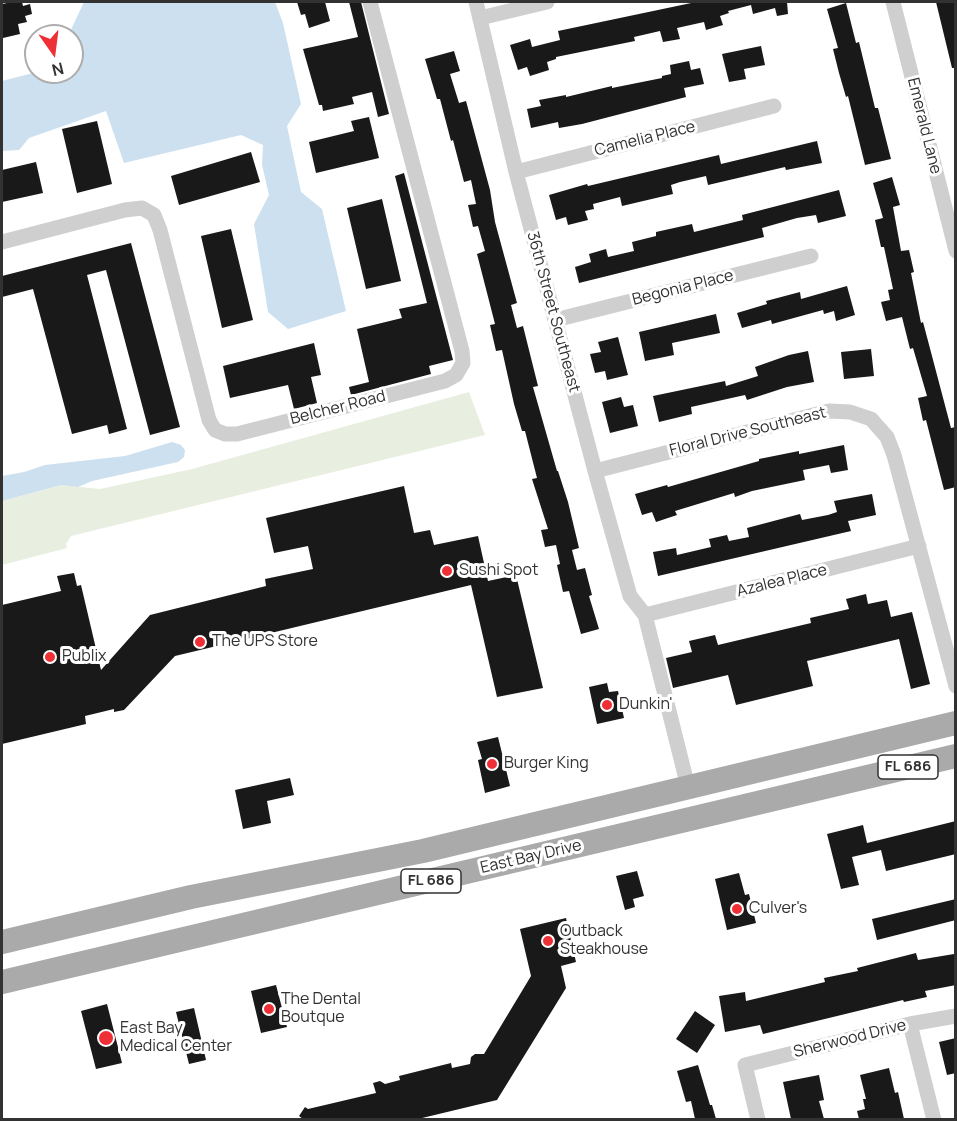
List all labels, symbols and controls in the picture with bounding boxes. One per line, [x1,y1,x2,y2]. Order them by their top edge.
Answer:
north arrow [24,24,84,84]
text: N [50,57,66,82]
street label: Emerald Lane [903,76,945,176]
street label: Camelia Place [593,117,697,161]
street label: 36th Street Southeast [522,229,584,395]
street label: Begonia Place [630,266,736,310]
street label: Belcher Road [288,387,388,429]
street label: Floral Drive Southeast [668,403,828,461]
place label: Sushi Spot [459,561,538,581]
street label: Azalea Place [735,561,829,601]
marker: Sushi Spot [440,564,454,578]
place label: The UPS Store [212,632,318,652]
marker: The UPS Store [193,635,207,649]
place label: Publix [62,647,107,667]
marker: Publix [43,650,57,664]
place label: Dunkin' [619,695,673,715]
marker: Dunkin' [600,698,614,712]
place label: Burger King [504,754,589,774]
road number: FL 686 [878,755,938,779]
marker: Burger King [485,757,499,771]
street label: East Bay Drive [479,836,583,878]
road number: FL 686 [401,869,461,893]
place label: Culver's [749,899,807,919]
marker: Culver's [730,902,744,916]
place label: Outback Steakhouse [560,922,648,960]
marker: Outback Steakhouse [541,934,555,948]
place label: The Dental Boutque [281,990,361,1028]
marker: The Dental Boutque [262,1002,276,1016]
street label: Sherwood Drive [792,1016,908,1062]
place label: East Bay Medical Center [120,1019,232,1057]
marker: East Bay Medical Center [97,1029,115,1047]

